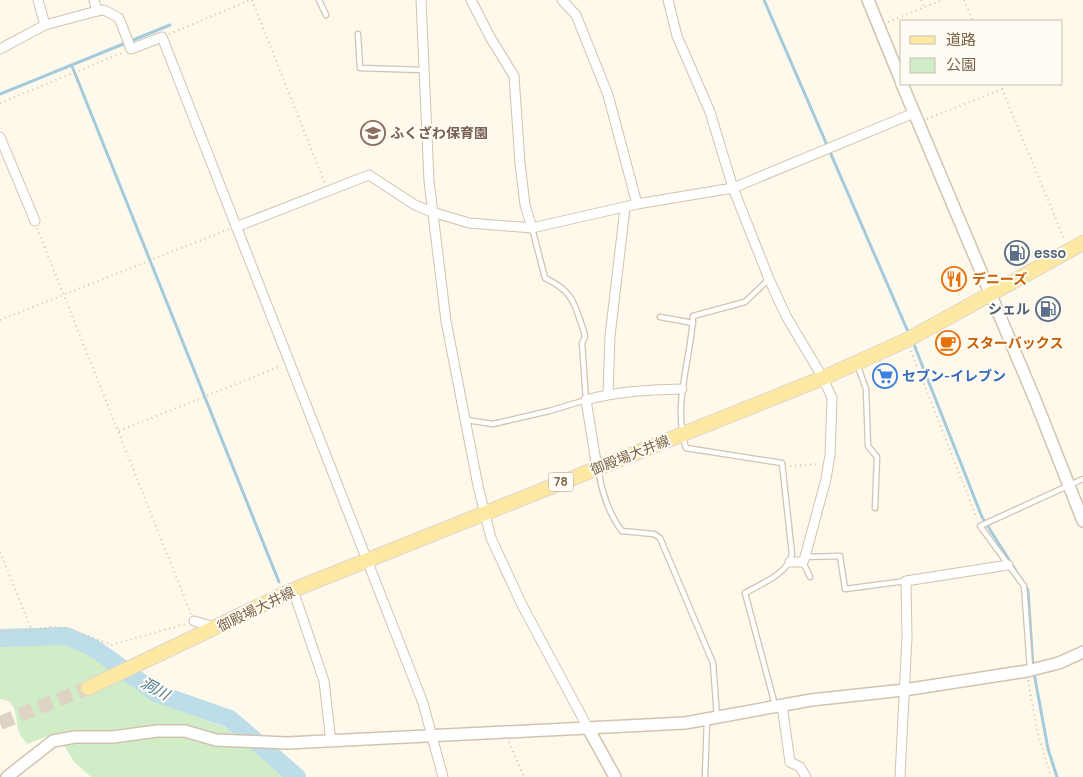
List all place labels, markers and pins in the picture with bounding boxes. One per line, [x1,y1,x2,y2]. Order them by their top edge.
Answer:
school or university icon: ふくざわ保育園 [360,120,386,146]
place label: ふくざわ保育園 [390,123,488,142]
fuel station icon: esso [1004,240,1030,266]
place label: esso [1034,243,1067,262]
restaurant icon: デニーズ [941,266,967,292]
place label: デニーズ [972,269,1027,288]
fuel station icon: シェル [1035,296,1061,322]
place label: シェル [988,299,1030,318]
cafe icon: スターバックス [935,330,961,356]
place label: スターバックス [966,333,1063,352]
supermarket icon: セブン-イレブン [872,363,898,389]
place label: セブン-イレブン [902,366,1006,385]

